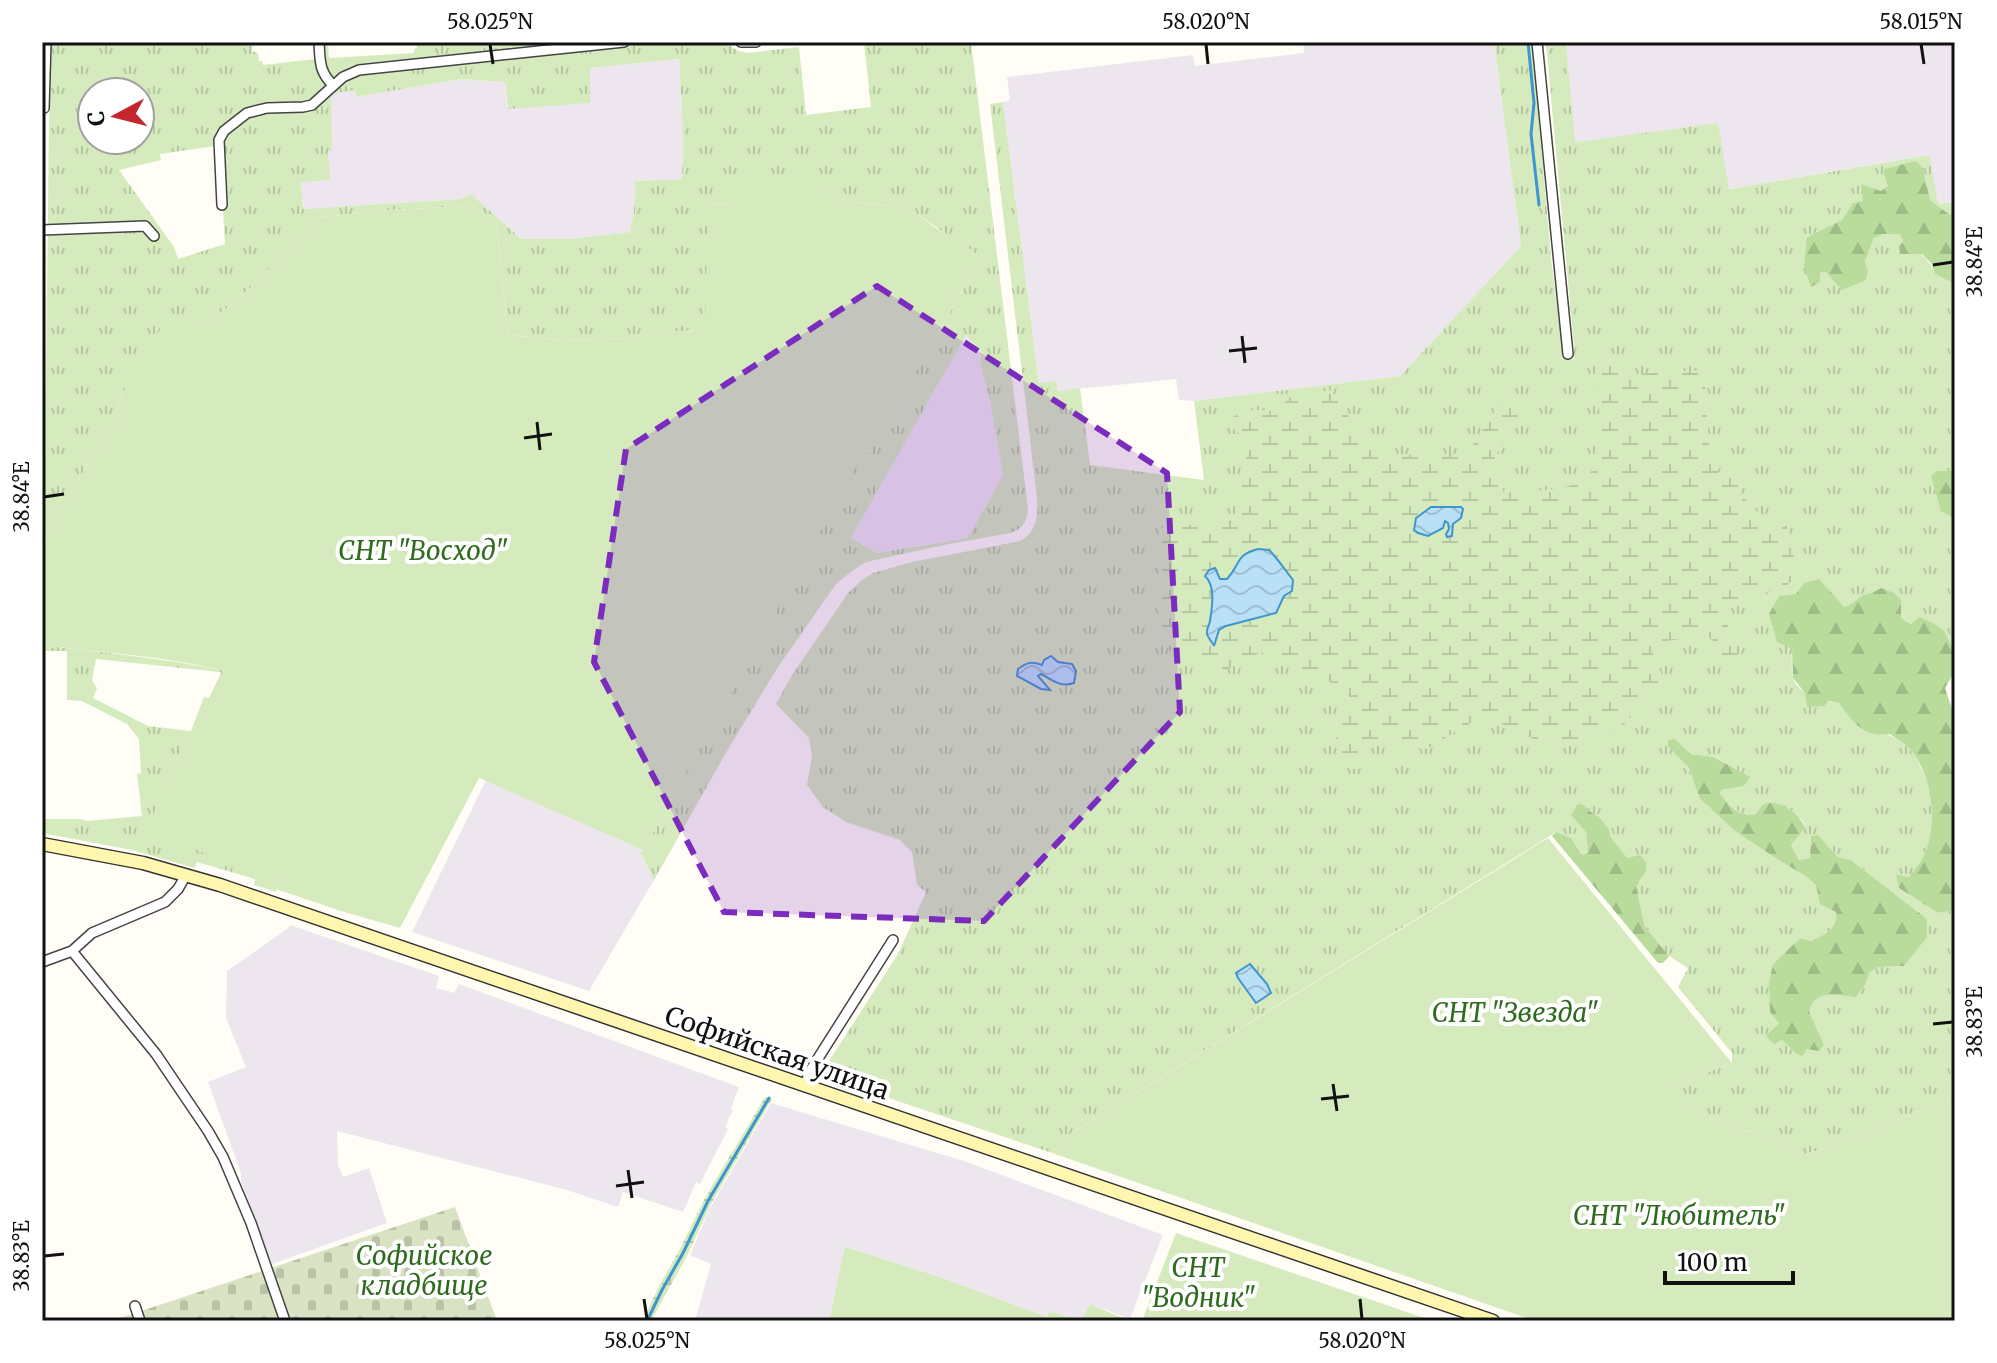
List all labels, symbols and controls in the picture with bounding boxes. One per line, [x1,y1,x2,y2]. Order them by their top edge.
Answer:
text: 58.025°N [447,9,533,34]
text: 58.020°N [1162,9,1250,34]
text: 58.015°N [1880,9,1963,34]
north arrow [76,76,156,156]
text: С [81,109,111,127]
text: 38.84°E [1962,226,1987,297]
text: 38.84°E [9,461,34,532]
park label: СНТ "Восход" [338,534,508,567]
text: 38.83°E [1962,986,1987,1058]
park label: СНТ "Звезда" [1432,996,1598,1029]
street label: Софийская улица [661,999,894,1106]
park label: СНТ "Любитель" [1573,1199,1785,1232]
text: 38.83°E [9,1220,34,1292]
scale bar [1665,1235,1793,1285]
park label: Софийское кладбище [356,1239,492,1302]
text: 100 m [1677,1247,1748,1278]
park label: СНТ "Водник" [1141,1251,1255,1314]
text: 58.025°N [604,1328,690,1353]
text: 58.020°N [1318,1328,1406,1353]

